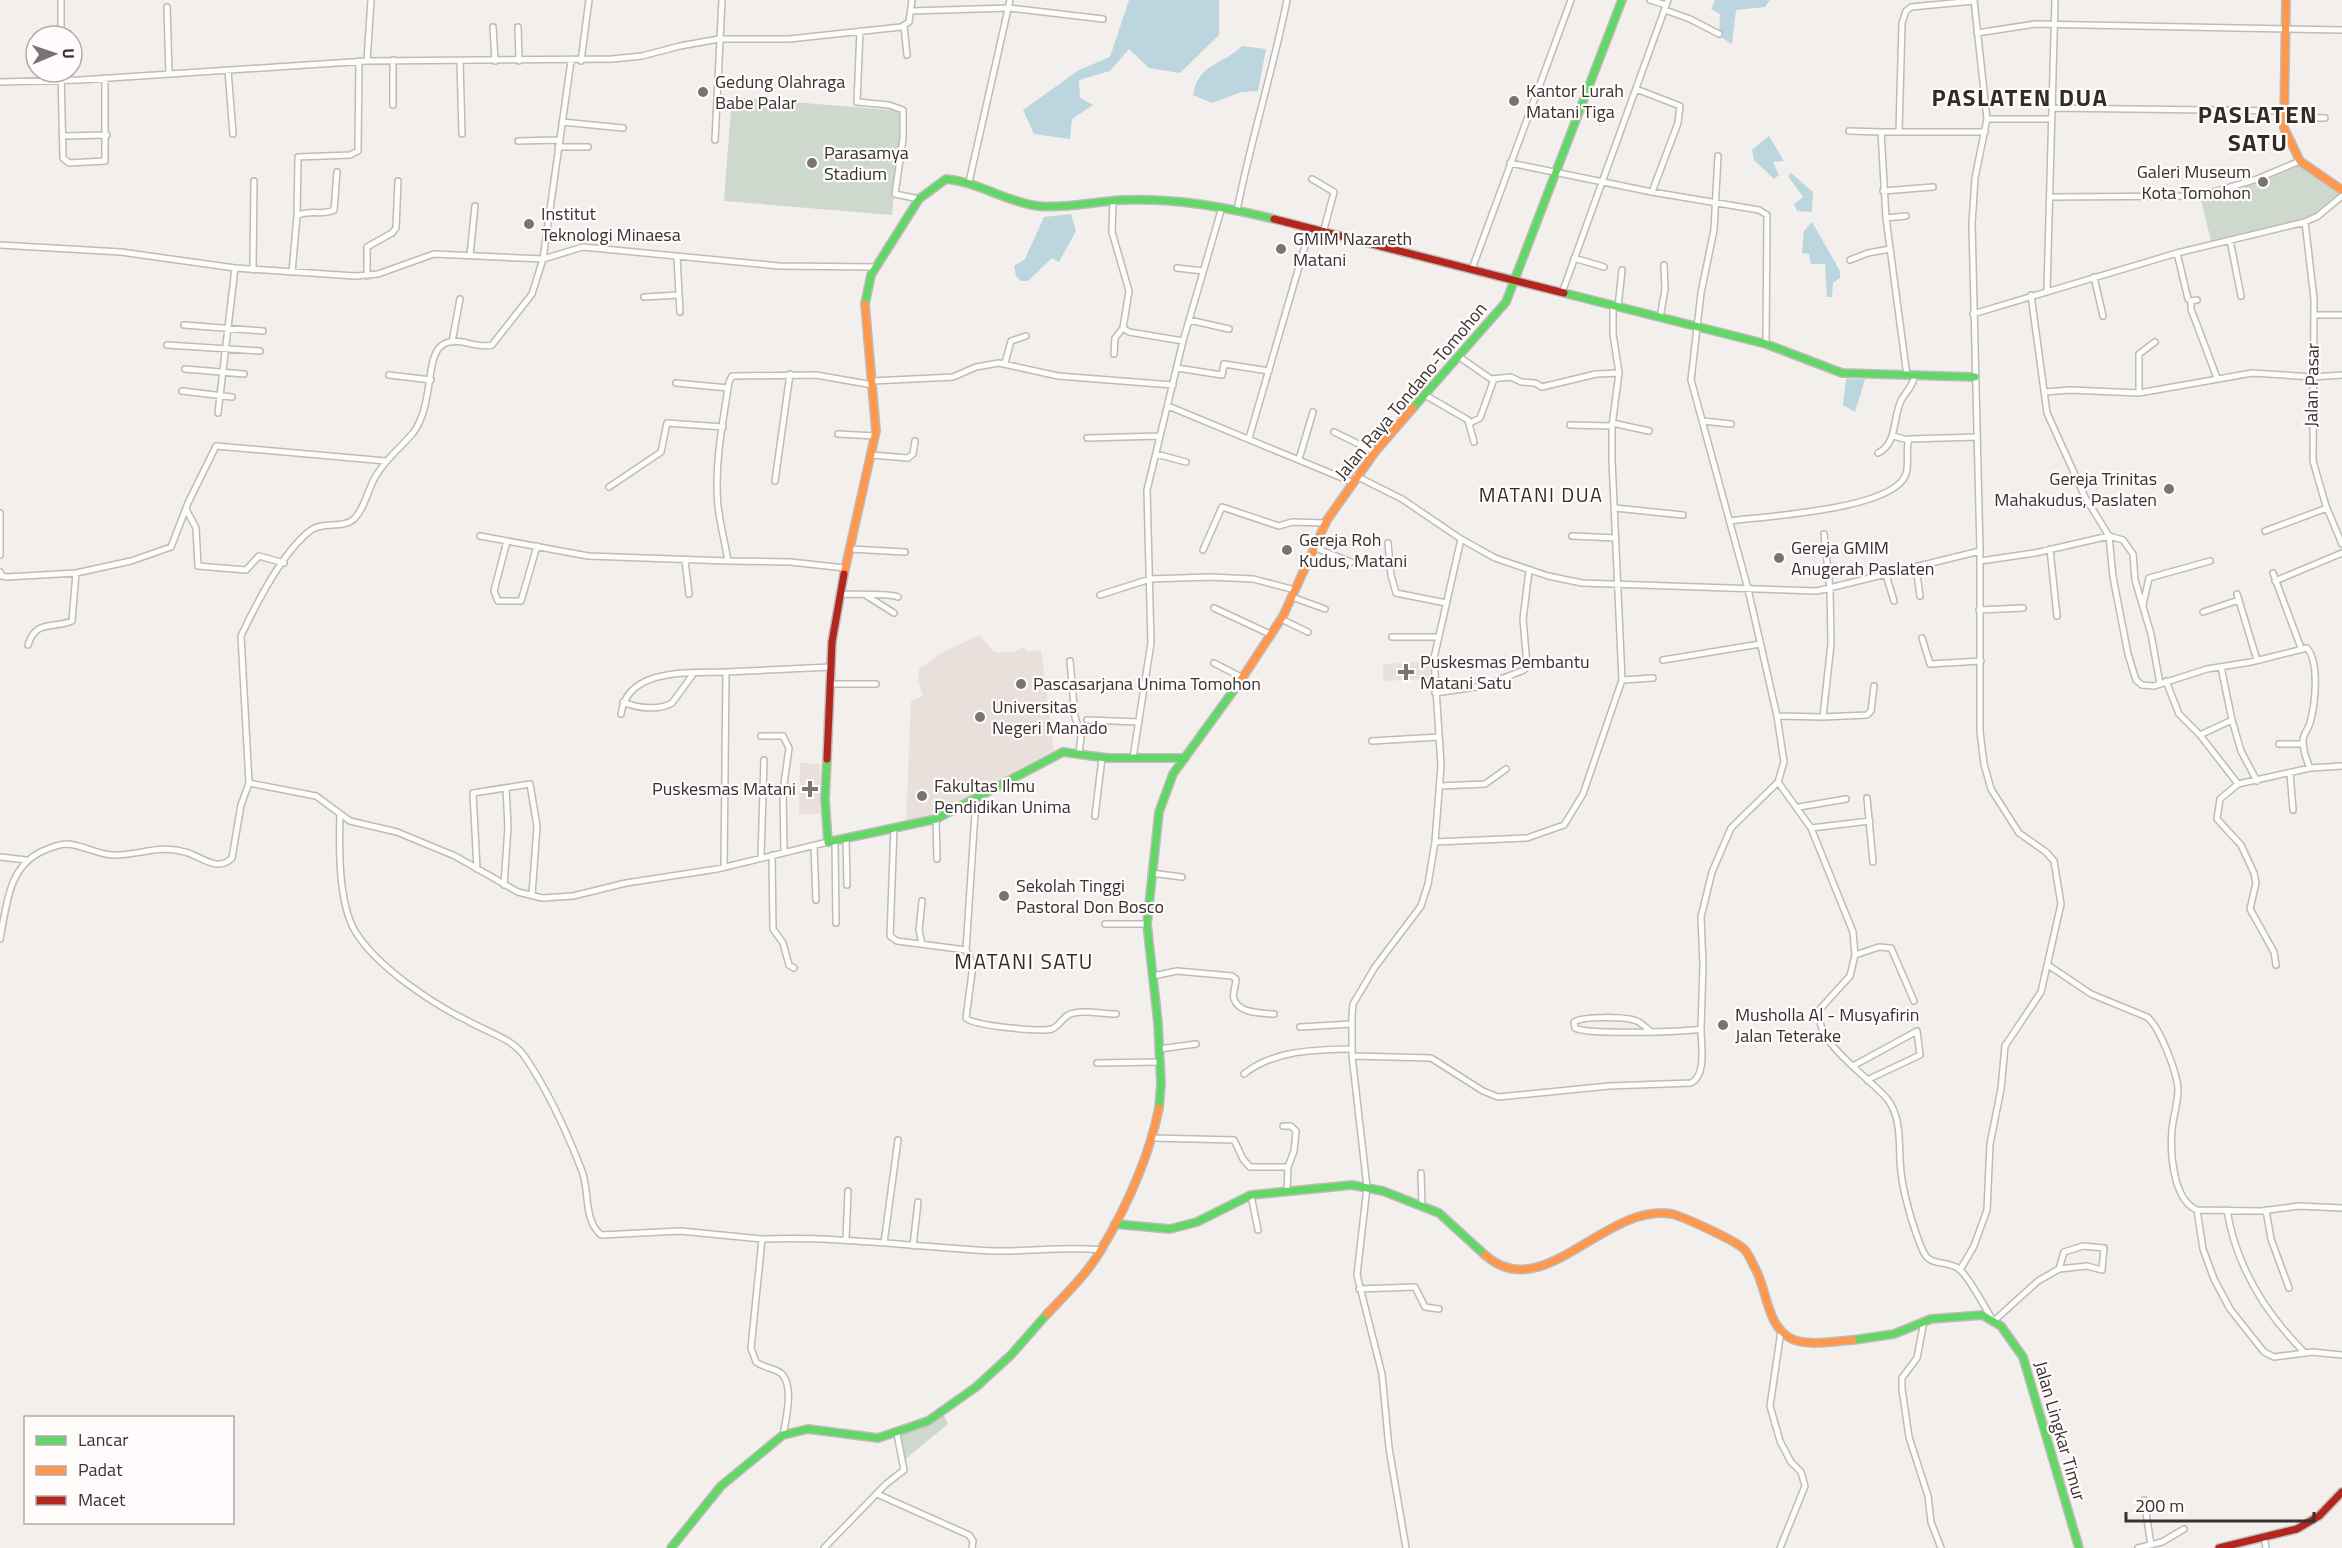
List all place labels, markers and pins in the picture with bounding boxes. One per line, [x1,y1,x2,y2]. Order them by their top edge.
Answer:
place label: Gedung Olahraga Babe Palar [715,68,845,116]
place label: Kantor Lurah Matani Tiga [1526,77,1624,125]
marker: Gedung Olahraga Babe Palar [696,85,710,99]
marker: Kantor Lurah Matani Tiga [1507,94,1521,108]
place label: Parasamya Stadium [824,139,909,187]
marker: Parasamya Stadium [805,156,819,170]
place label: Galeri Museum Kota Tomohon [2137,158,2251,206]
marker: Galeri Museum Kota Tomohon [2256,175,2270,189]
place label: Institut Teknologi Minaesa [541,200,681,248]
marker: Institut Teknologi Minaesa [522,217,536,231]
place label: GMIM Nazareth Matani [1293,225,1412,273]
marker: GMIM Nazareth Matani [1274,242,1288,256]
place label: Gereja Trinitas Mahakudus, Paslaten [1994,465,2157,513]
marker: Gereja Trinitas Mahakudus, Paslaten [2162,482,2176,496]
place label: Gereja Roh Kudus, Matani [1299,526,1407,574]
place label: Gereja GMIM Anugerah Paslaten [1791,534,1934,582]
marker: Gereja Roh Kudus, Matani [1280,543,1294,557]
marker: Gereja GMIM Anugerah Paslaten [1772,551,1786,565]
place label: Puskesmas Pembantu Matani Satu [1420,648,1590,696]
marker: Puskesmas Pembantu Matani Satu [1397,663,1415,681]
place label: Pascasarjana Unima Tomohon [1033,670,1261,697]
marker: Pascasarjana Unima Tomohon [1014,677,1028,691]
place label: Universitas Negeri Manado [992,693,1108,741]
marker: Universitas Negeri Manado [973,710,987,724]
place label: Fakultas Ilmu Pendidikan Unima [934,772,1071,820]
place label: Puskesmas Matani [652,775,796,802]
marker: Puskesmas Matani [801,780,819,798]
marker: Fakultas Ilmu Pendidikan Unima [915,789,929,803]
place label: Sekolah Tinggi Pastoral Don Bosco [1016,872,1164,920]
marker: Sekolah Tinggi Pastoral Don Bosco [997,889,1011,903]
place label: Musholla Al - Musyafirin Jalan Teterake [1735,1001,1919,1049]
marker: Musholla Al - Musyafirin Jalan Teterake [1716,1018,1730,1032]

